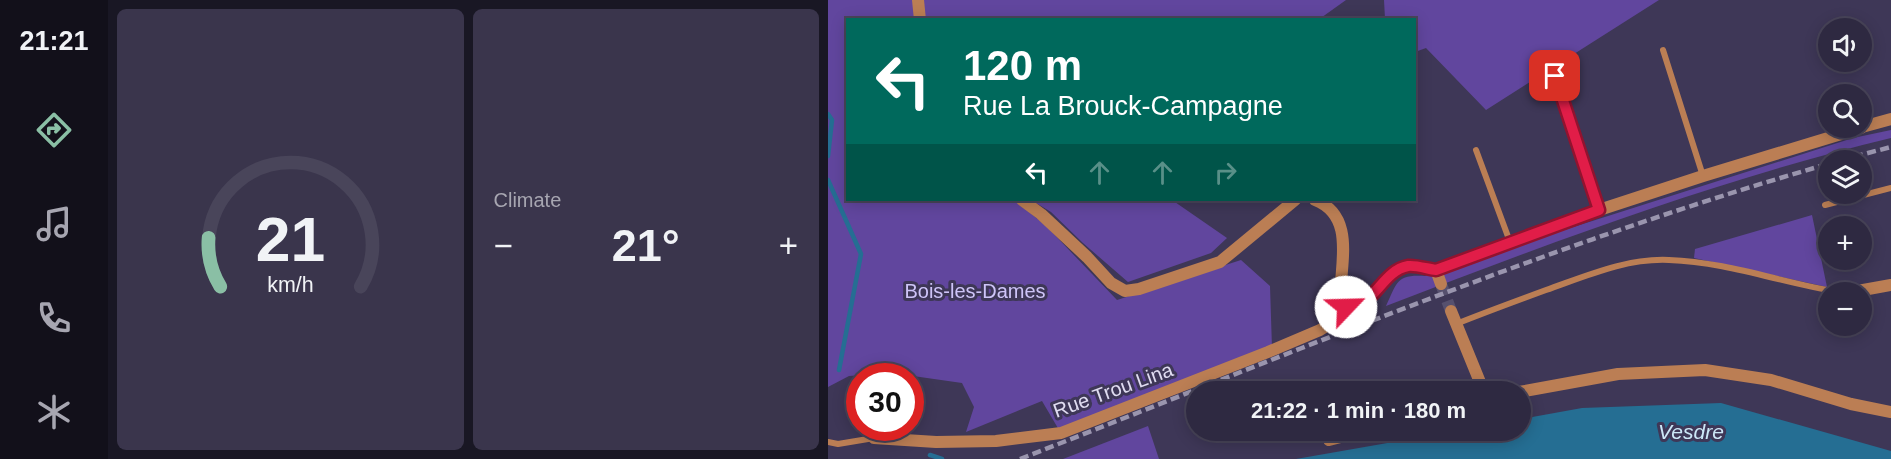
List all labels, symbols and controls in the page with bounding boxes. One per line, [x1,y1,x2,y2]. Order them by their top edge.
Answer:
map controls [1818,18,1872,336]
button: sound [1818,18,1872,72]
text: 21:21 [19,26,89,56]
icon: left [864,42,942,120]
text: 120 m [963,42,1082,89]
pin [1529,50,1580,101]
icon: arrive [1538,59,1571,92]
button: search [1818,84,1872,138]
text: Rue La Brouck-Campagne [963,91,1283,121]
icon: directions [33,109,75,151]
button: layers [1818,150,1872,204]
icon: left [1020,156,1053,189]
icon: ahead [1083,156,1116,189]
icon: ahead [1146,156,1179,189]
icon: right [1209,156,1242,189]
text: Climate [494,189,561,211]
icon: music [33,203,75,245]
text: 21 [256,205,325,274]
button: + [1818,216,1872,270]
text: 21° [612,220,680,271]
text: − [494,227,513,264]
text: + [779,227,798,264]
text: km/h [267,273,313,297]
position arrow [1314,275,1378,339]
park label: Bois-les-Dames [904,280,1046,302]
button: − [1818,282,1872,336]
icon: phone [33,297,75,339]
street label: Rue Trou Lina [1050,358,1177,422]
speed limit sign: 30 [846,363,924,441]
icon: climate [33,391,75,433]
text: 21:22 · 1 min · 180 m [1251,398,1466,423]
water label: Vesdre [1658,420,1724,443]

